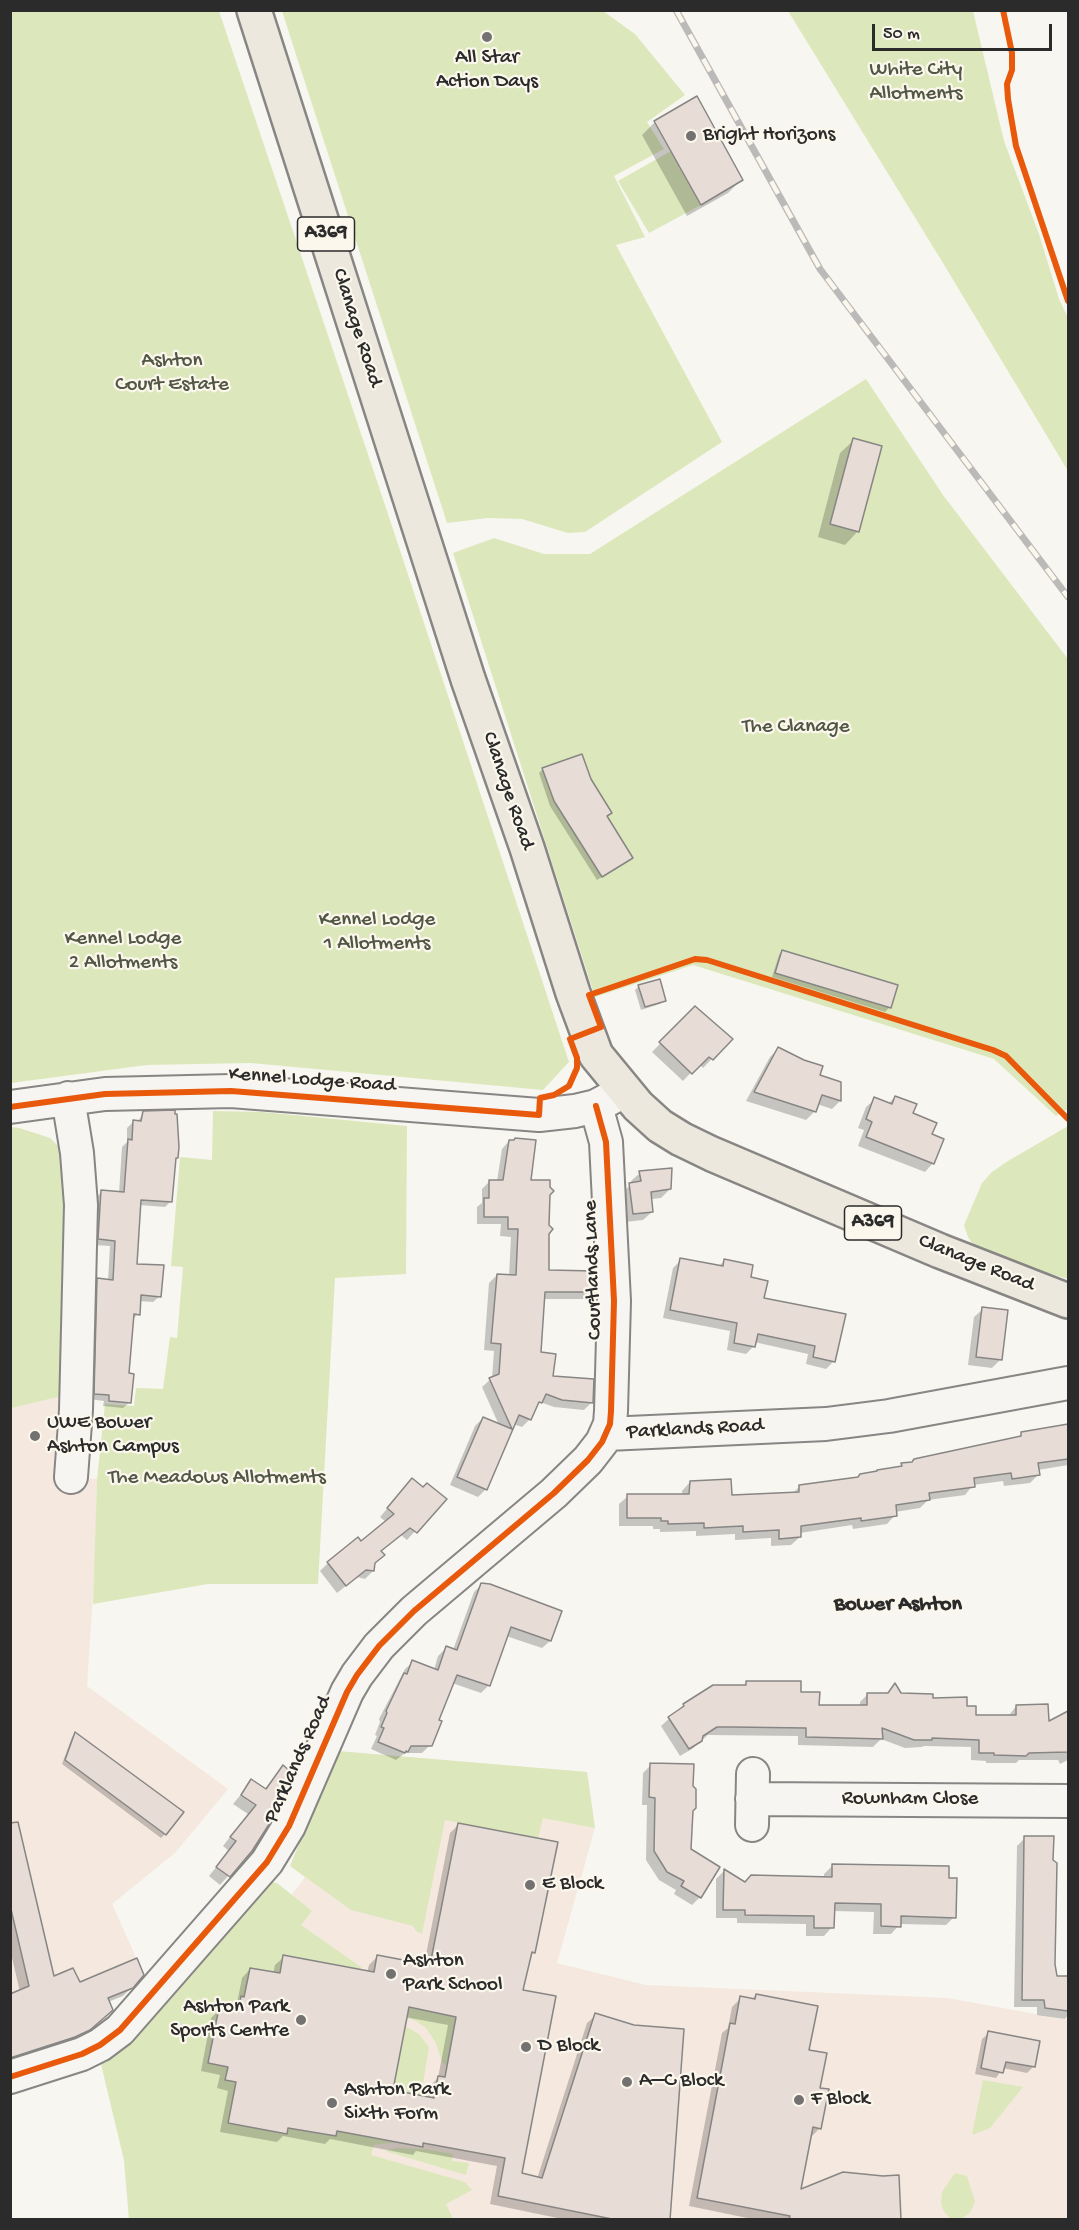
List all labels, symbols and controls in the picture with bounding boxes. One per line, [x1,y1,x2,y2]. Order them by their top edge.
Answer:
scale bar [875,12,1055,50]
text: 50 m [883,24,920,45]
marker: All Star Action Days [480,30,494,44]
place label: All Star Action Days [436,46,538,96]
park label: White City Allotments [869,58,963,108]
place label: Bright Horizons [703,123,835,149]
marker: Bright Horizons [684,129,698,143]
road number: A369 [298,217,354,251]
street label: Clanage Road [325,266,387,390]
park label: Ashton Court Estate [115,349,229,399]
park label: The Clanage [742,715,850,741]
street label: Clanage Road [475,729,539,853]
park label: Kennel Lodge 1 Allotments [319,908,435,958]
park label: Kennel Lodge 2 Allotments [65,927,181,977]
street label: Kennel Lodge Road [228,1063,396,1099]
street label: Courtlands Lane [579,1200,609,1340]
road number: A369 [844,1206,902,1240]
street label: Clanage Road [914,1229,1038,1299]
place label: UWE Bower Ashton Campus [47,1411,179,1461]
street label: Parklands Road [626,1414,764,1446]
marker: UWE Bower Ashton Campus [28,1429,42,1443]
park label: The Meadows Allotments [108,1466,326,1492]
district label: Bower Ashton [834,1593,962,1619]
street label: Parklands Road [260,1692,338,1828]
street label: Rownham Close [842,1787,978,1813]
place label: E Block [542,1872,603,1898]
marker: E Block [523,1878,537,1892]
place label: Ashton Park School [403,1949,503,1999]
marker: Ashton Park School [384,1967,398,1981]
place label: Ashton Park Sports Centre [170,1995,289,2045]
marker: Ashton Park Sports Centre [294,2013,308,2027]
place label: D Block [538,2034,599,2060]
marker: D Block [519,2040,533,2054]
place label: A–C Block [639,2069,723,2095]
marker: A–C Block [620,2075,634,2089]
place label: Ashton Park Sixth Form [344,2078,450,2128]
place label: F Block [811,2087,869,2113]
marker: F Block [792,2093,806,2107]
marker: Ashton Park Sixth Form [325,2096,339,2110]

